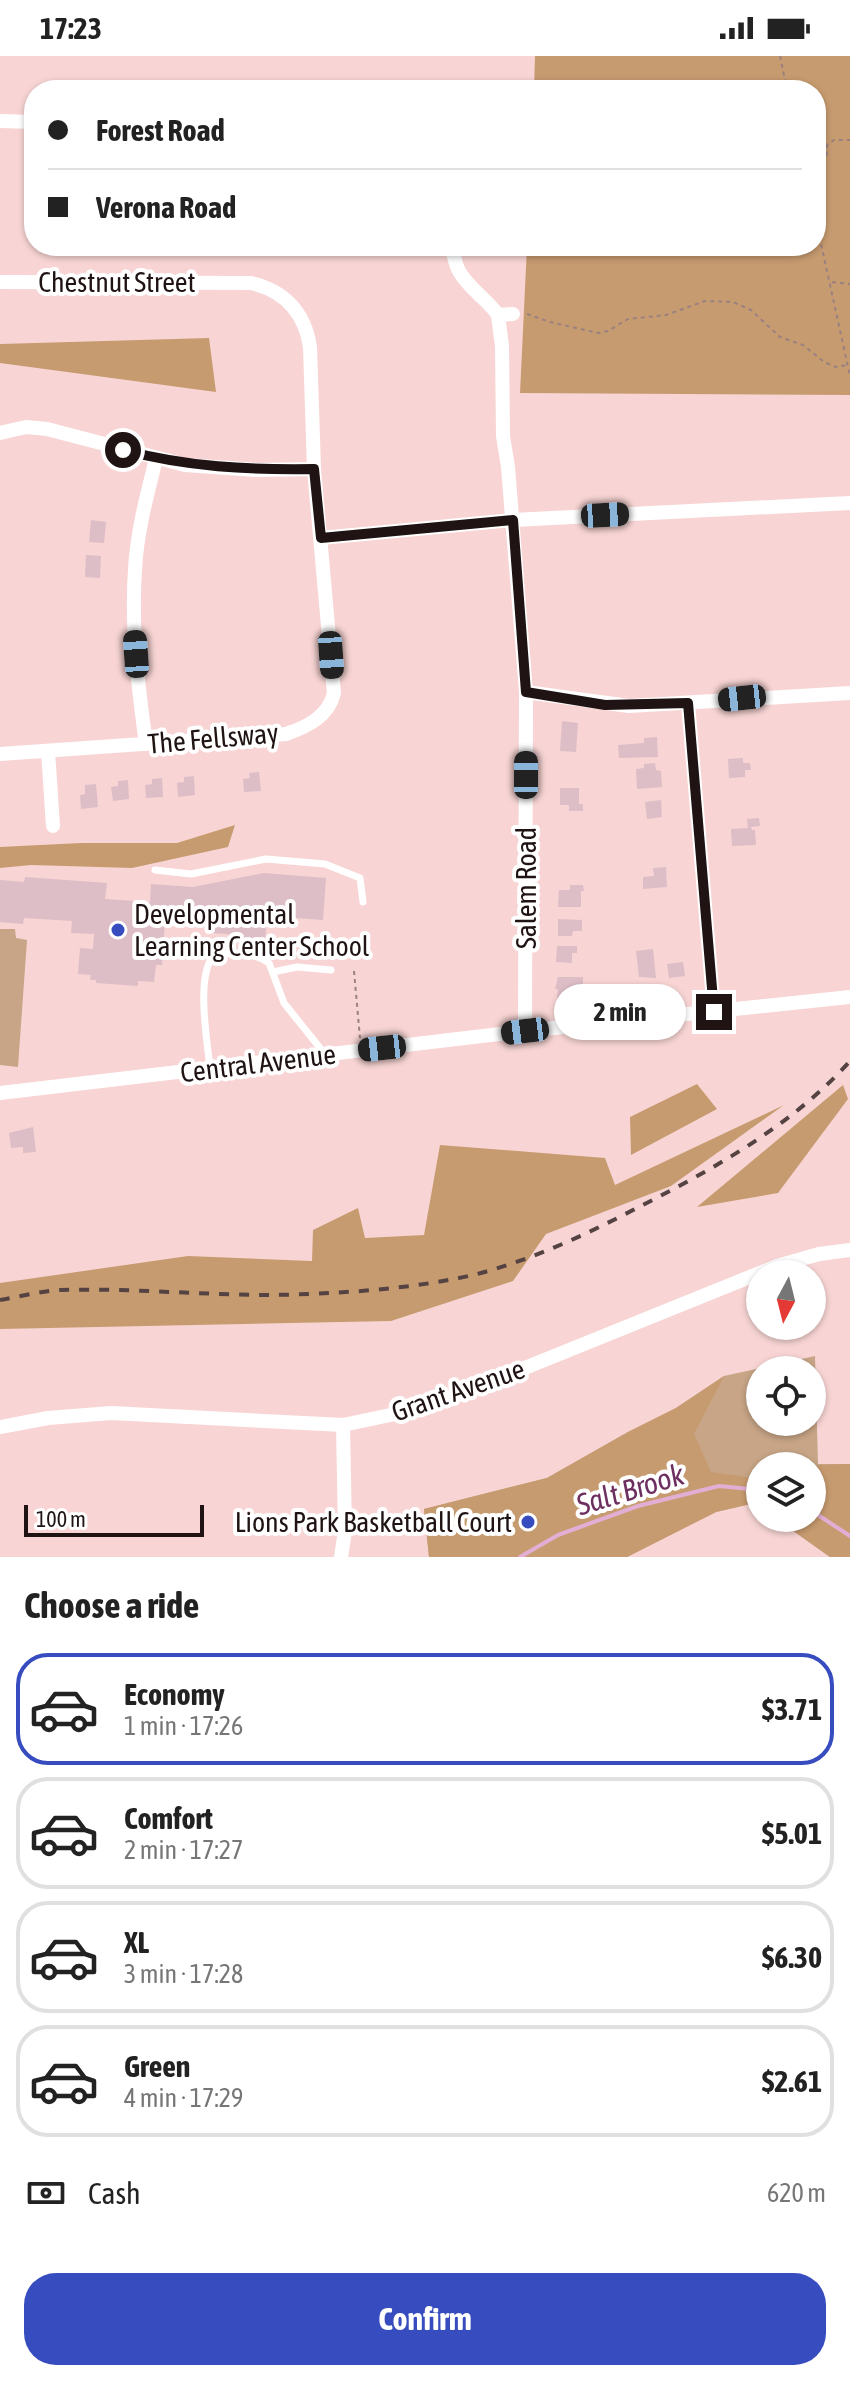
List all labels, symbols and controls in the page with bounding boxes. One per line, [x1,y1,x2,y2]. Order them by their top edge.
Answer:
text: 17:23 [40,11,102,45]
text: Forest Road [96,113,225,147]
text: Verona Road [96,190,236,224]
street label: Chestnut Street [38,266,196,298]
route start [105,432,141,468]
car [580,502,630,528]
car [122,629,150,679]
car [317,630,345,680]
car [717,684,767,712]
street label: The Fellsway [146,716,280,760]
car [514,751,538,799]
street label: Salem Road [510,827,542,949]
place label: Developmental Learning Center School [134,898,370,962]
marker: Developmental Learning Center School [109,921,127,939]
callout: 2 min [554,984,686,1040]
route end [696,994,732,1030]
text: 2 min [593,997,647,1027]
car [500,1016,550,1046]
car [357,1034,407,1062]
street label: Central Avenue [178,1038,338,1088]
north arrow [746,1260,826,1340]
map controls [746,1260,826,1532]
street label: Grant Avenue [387,1352,529,1428]
button: locate [746,1356,826,1436]
button: layers [746,1452,826,1532]
water label: Salt Brook [571,1456,689,1522]
scale bar [24,1501,204,1537]
text: 100 m [36,1506,86,1532]
place label: Lions Park Basketball Court [235,1506,512,1538]
marker: Lions Park Basketball Court [519,1513,537,1531]
text: Choose a ride [24,1584,199,1626]
icon: car [28,1673,100,1745]
text: Economy [124,1677,225,1711]
text: $3.71 [762,1692,822,1726]
text: 1 min · 17:26 [124,1711,243,1741]
icon: car [28,1797,100,1869]
text: Comfort [124,1801,213,1835]
text: $5.01 [762,1816,822,1850]
text: 2 min · 17:27 [124,1835,243,1865]
icon: car [28,1921,100,1993]
text: XL [124,1925,149,1959]
text: $6.30 [762,1940,822,1974]
text: 3 min · 17:28 [124,1959,243,1989]
icon: car [28,2045,100,2117]
text: Green [124,2049,190,2083]
text: $2.61 [762,2064,822,2098]
text: 4 min · 17:29 [124,2083,243,2113]
icon: cash [24,2171,68,2215]
text: Cash [88,2176,141,2210]
text: 620 m [767,2178,826,2208]
button: Confirm [24,2273,826,2365]

